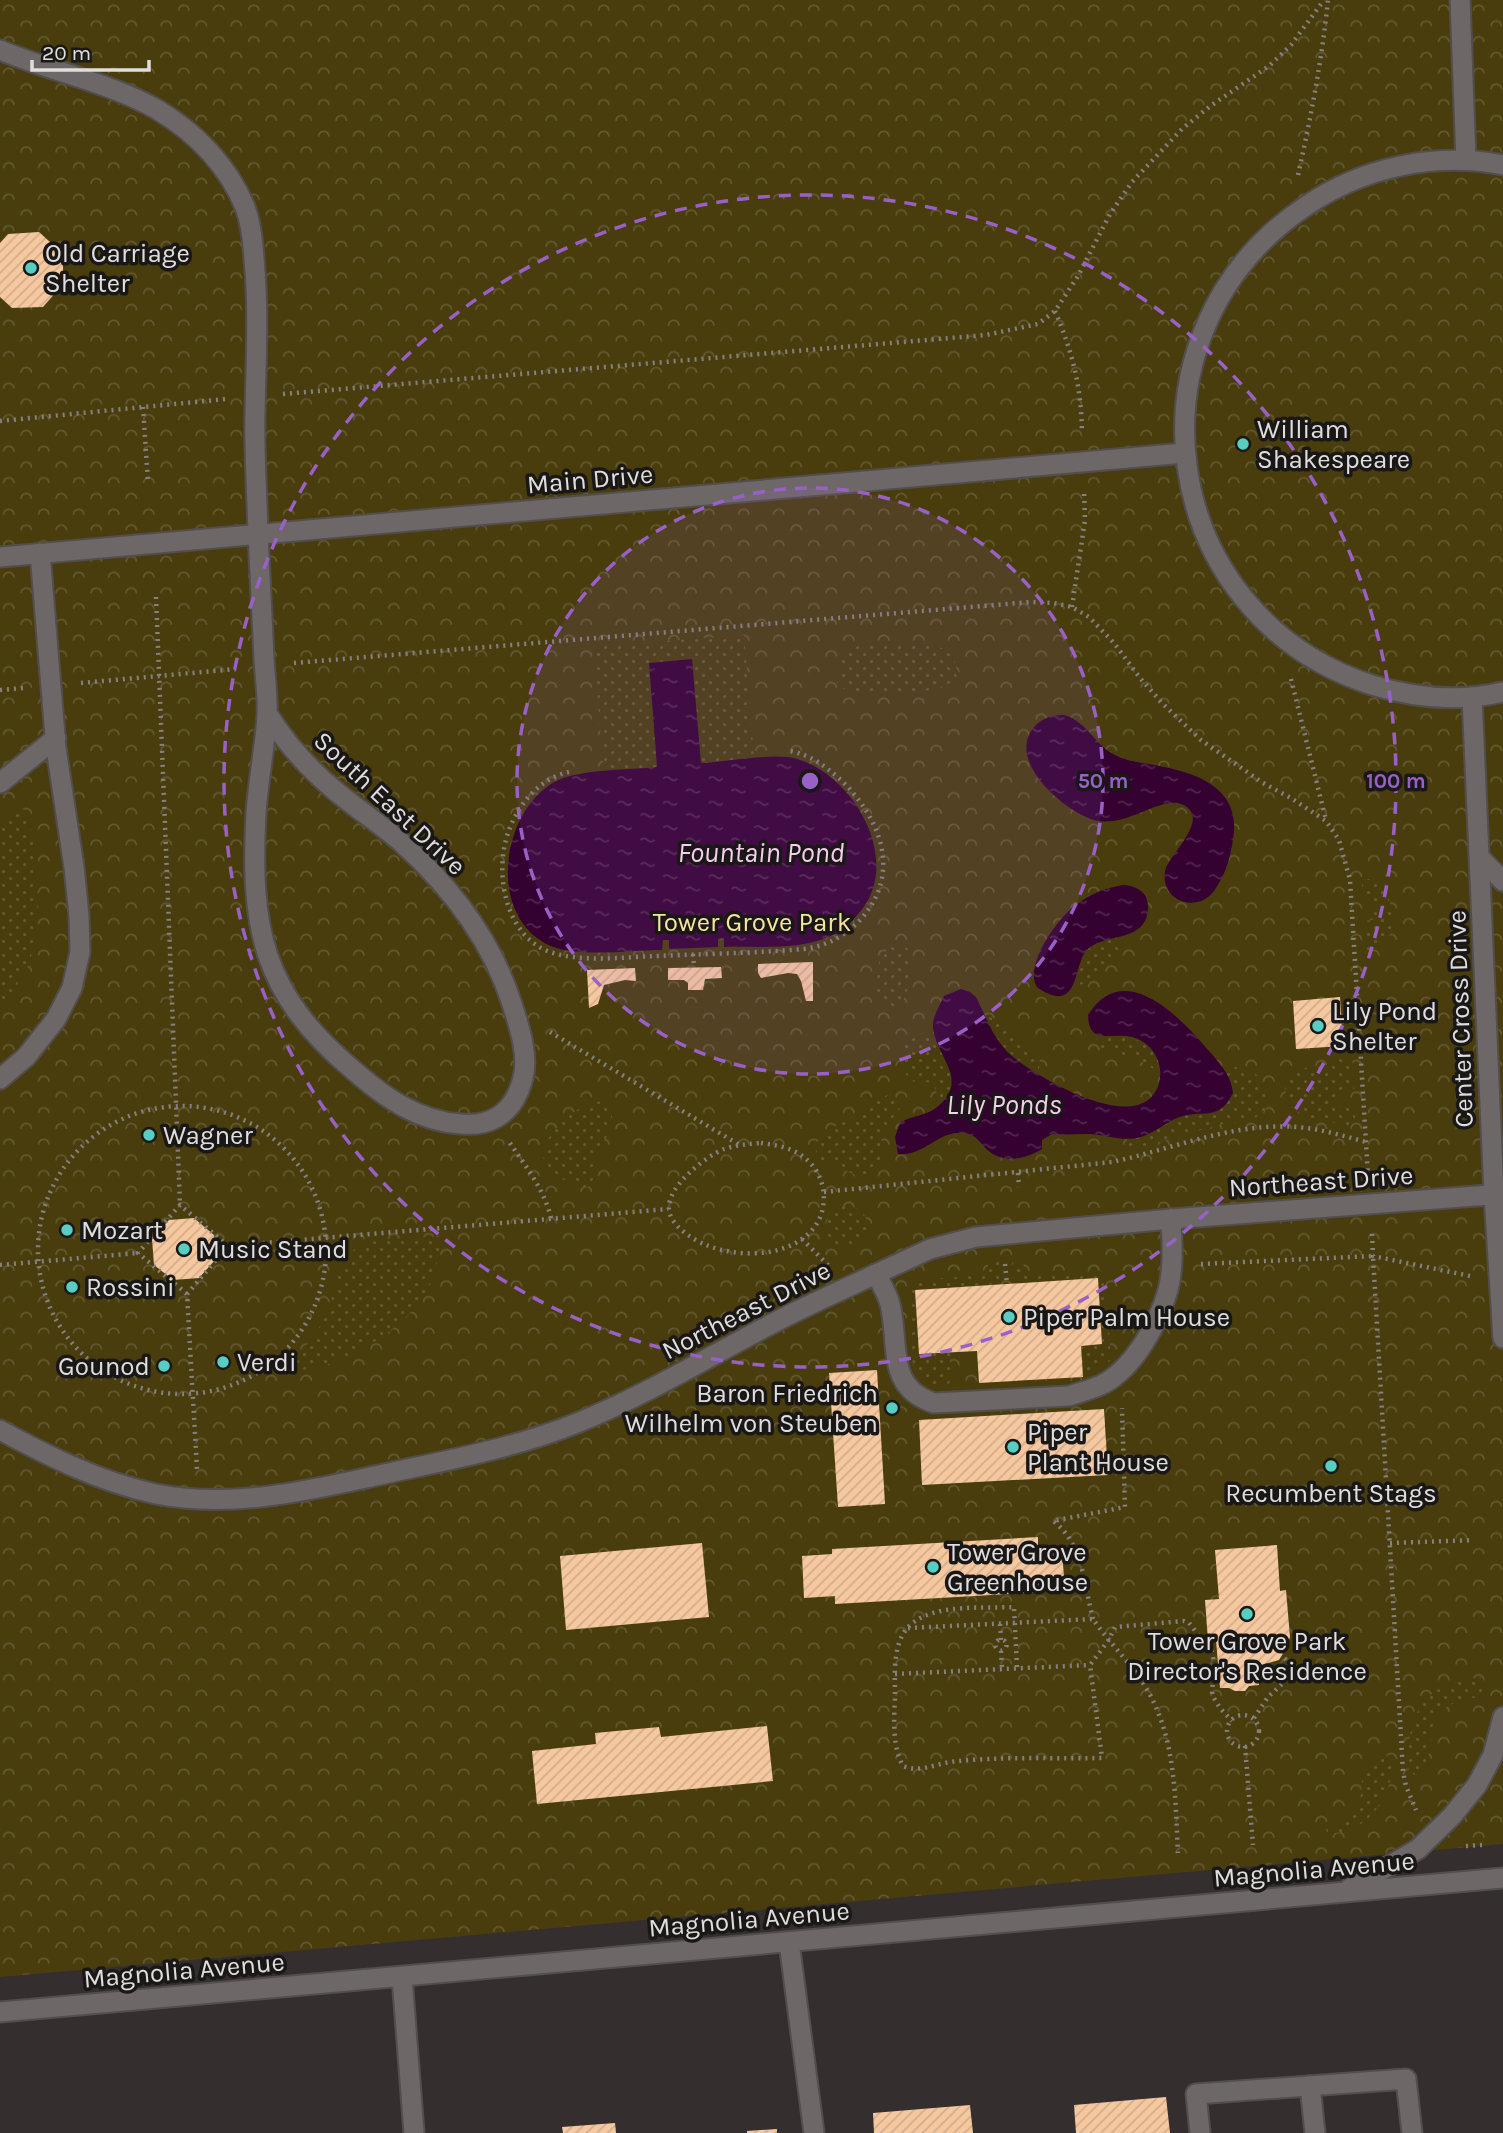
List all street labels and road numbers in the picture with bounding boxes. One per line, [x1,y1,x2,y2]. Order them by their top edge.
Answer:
street label: Main Drive [526,459,654,500]
street label: South East Drive [307,725,472,882]
street label: Center Cross Drive [1441,910,1480,1128]
street label: Northeast Drive [1228,1160,1414,1203]
street label: Northeast Drive [657,1255,836,1366]
street label: Magnolia Avenue [1212,1845,1416,1894]
street label: Magnolia Avenue [647,1895,851,1944]
street label: Magnolia Avenue [82,1946,286,1995]

